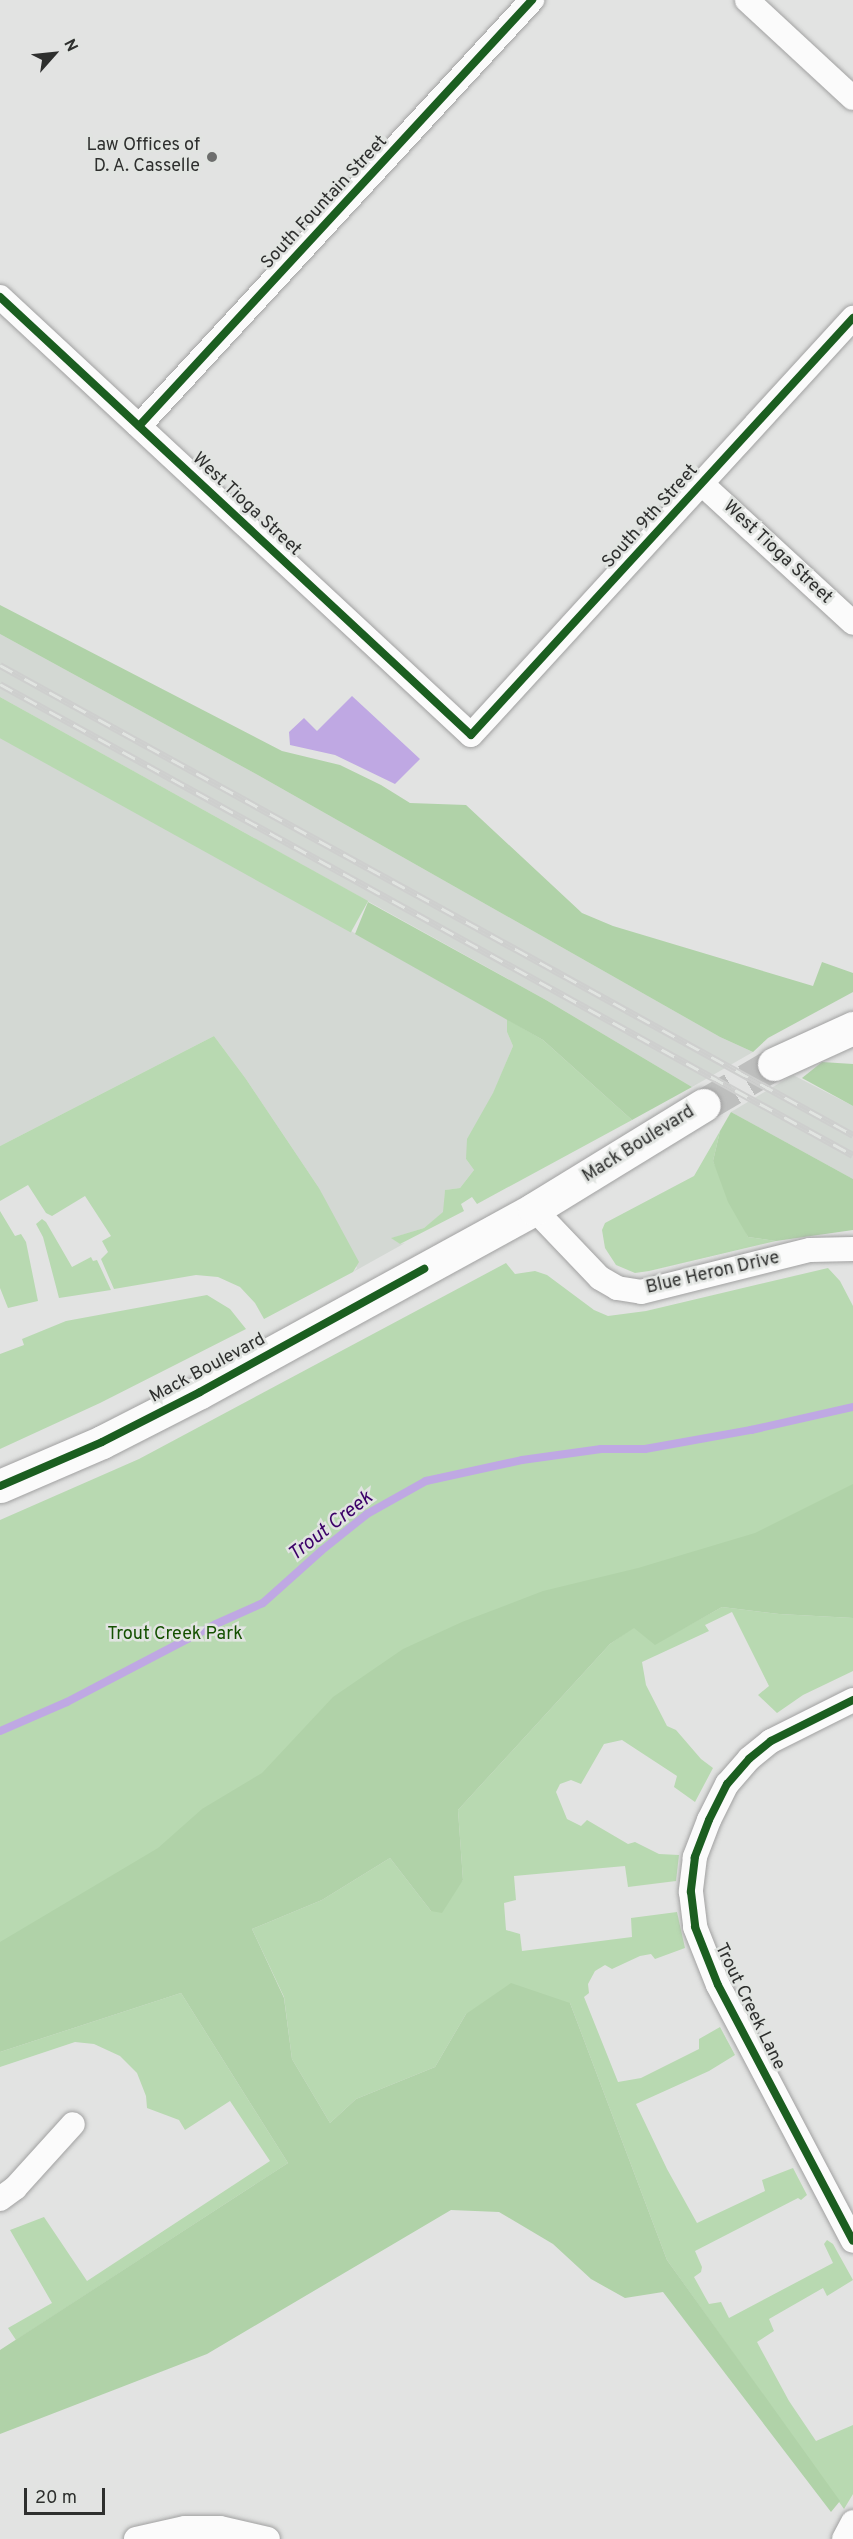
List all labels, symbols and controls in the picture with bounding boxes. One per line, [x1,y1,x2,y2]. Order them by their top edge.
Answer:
north arrow [24,24,84,84]
text: N [59,36,82,55]
street label: South Fountain Street [257,132,393,274]
place label: Law Offices of D. A. Casselle [87,136,200,178]
marker: Law Offices of D. A. Casselle [205,150,219,164]
street label: West Tioga Street [187,449,305,561]
street label: South 9th Street [599,461,703,573]
street label: West Tioga Street [718,497,836,609]
street label: Mack Boulevard [579,1102,699,1188]
street label: Blue Heron Drive [644,1248,782,1300]
street label: Mack Boulevard [146,1329,270,1409]
water label: Trout Creek [284,1487,378,1567]
park label: Trout Creek Park [107,1624,243,1646]
street label: Trout Creek Lane [709,1940,789,2074]
scale bar [27,2476,108,2514]
text: 20 m [35,2487,77,2510]

